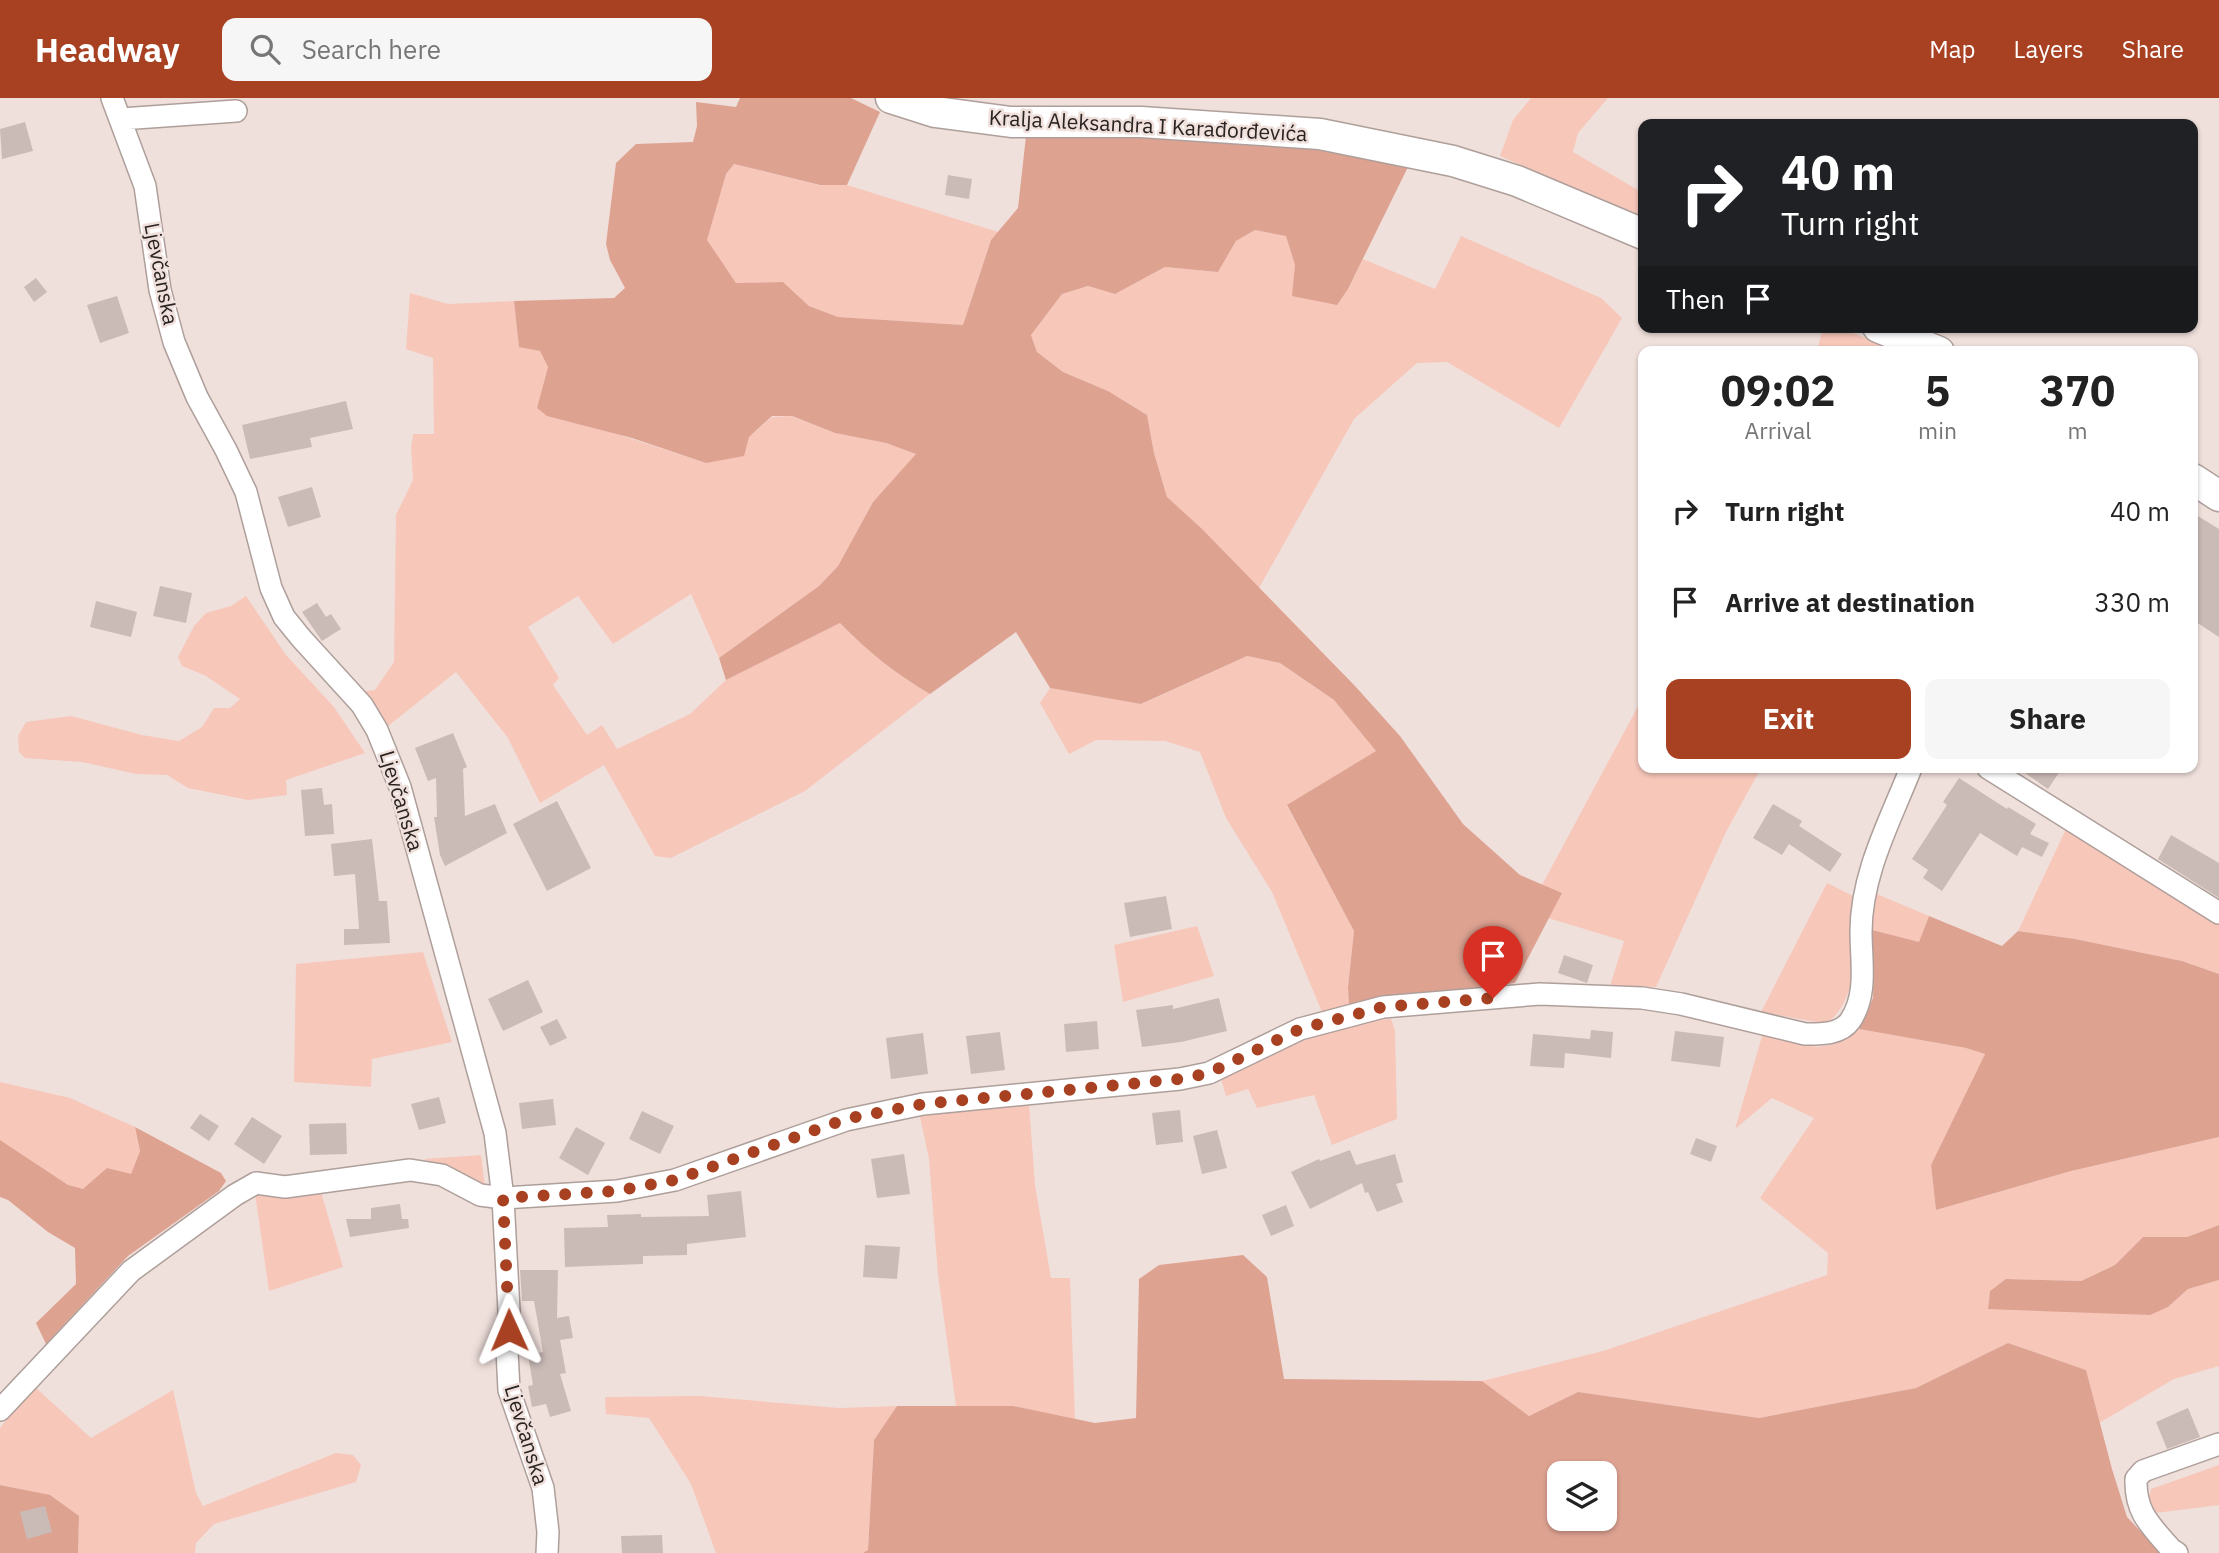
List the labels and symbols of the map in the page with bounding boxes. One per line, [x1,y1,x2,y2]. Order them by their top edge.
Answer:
street label: Kralja Aleksandra I Karađorđevića [988,103,1308,147]
street label: Ljevčanska [138,220,186,327]
street label: Ljevčanska [373,747,430,854]
pin [1463,926,1523,998]
position arrow [472,1293,546,1367]
street label: Ljevčanska [498,1381,555,1488]

